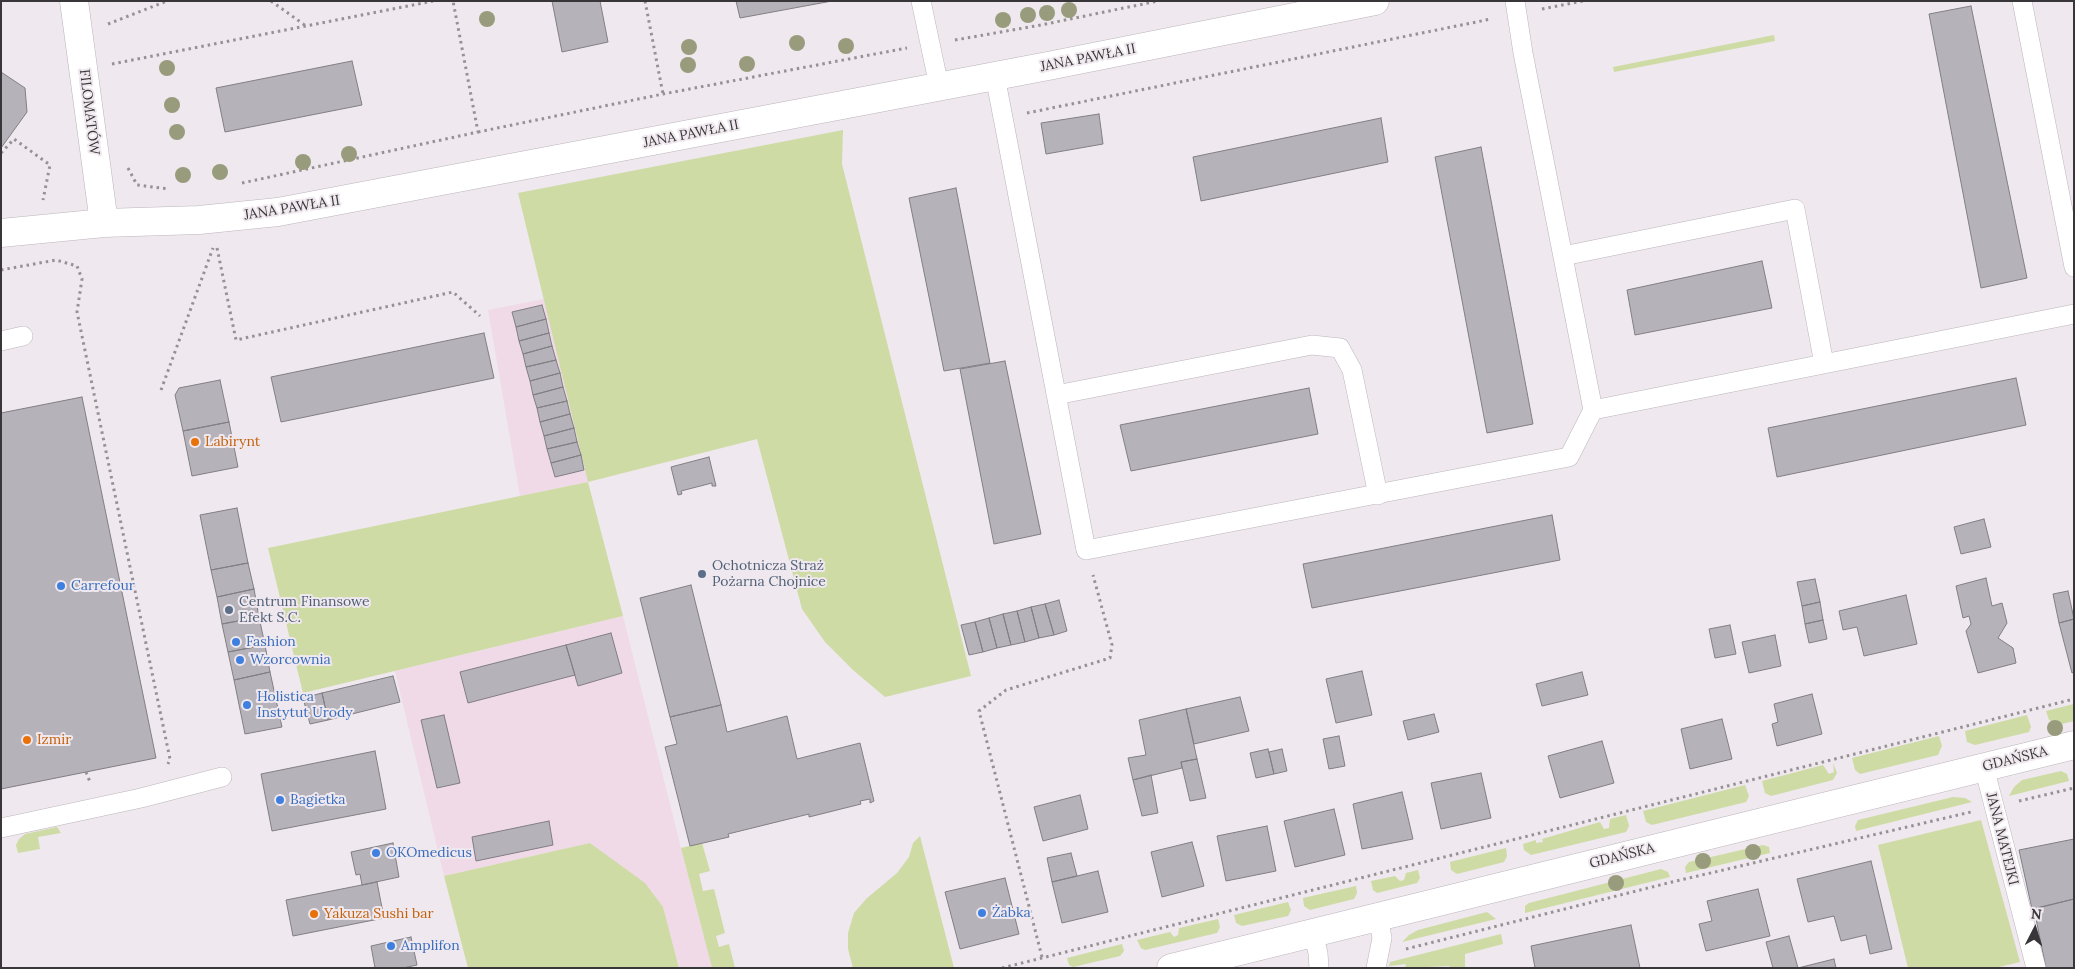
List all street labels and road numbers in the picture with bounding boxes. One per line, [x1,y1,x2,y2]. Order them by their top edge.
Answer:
street label: JANA PAWŁA II [1039,41,1137,75]
street label: FILOMATÓW [75,68,103,156]
street label: JANA PAWŁA II [642,117,740,151]
street label: JANA PAWŁA II [243,192,341,224]
street label: GDAŃSKA [1981,743,2049,775]
street label: JANA MATEJKI [1982,791,2022,887]
street label: GDAŃSKA [1588,840,1656,872]

